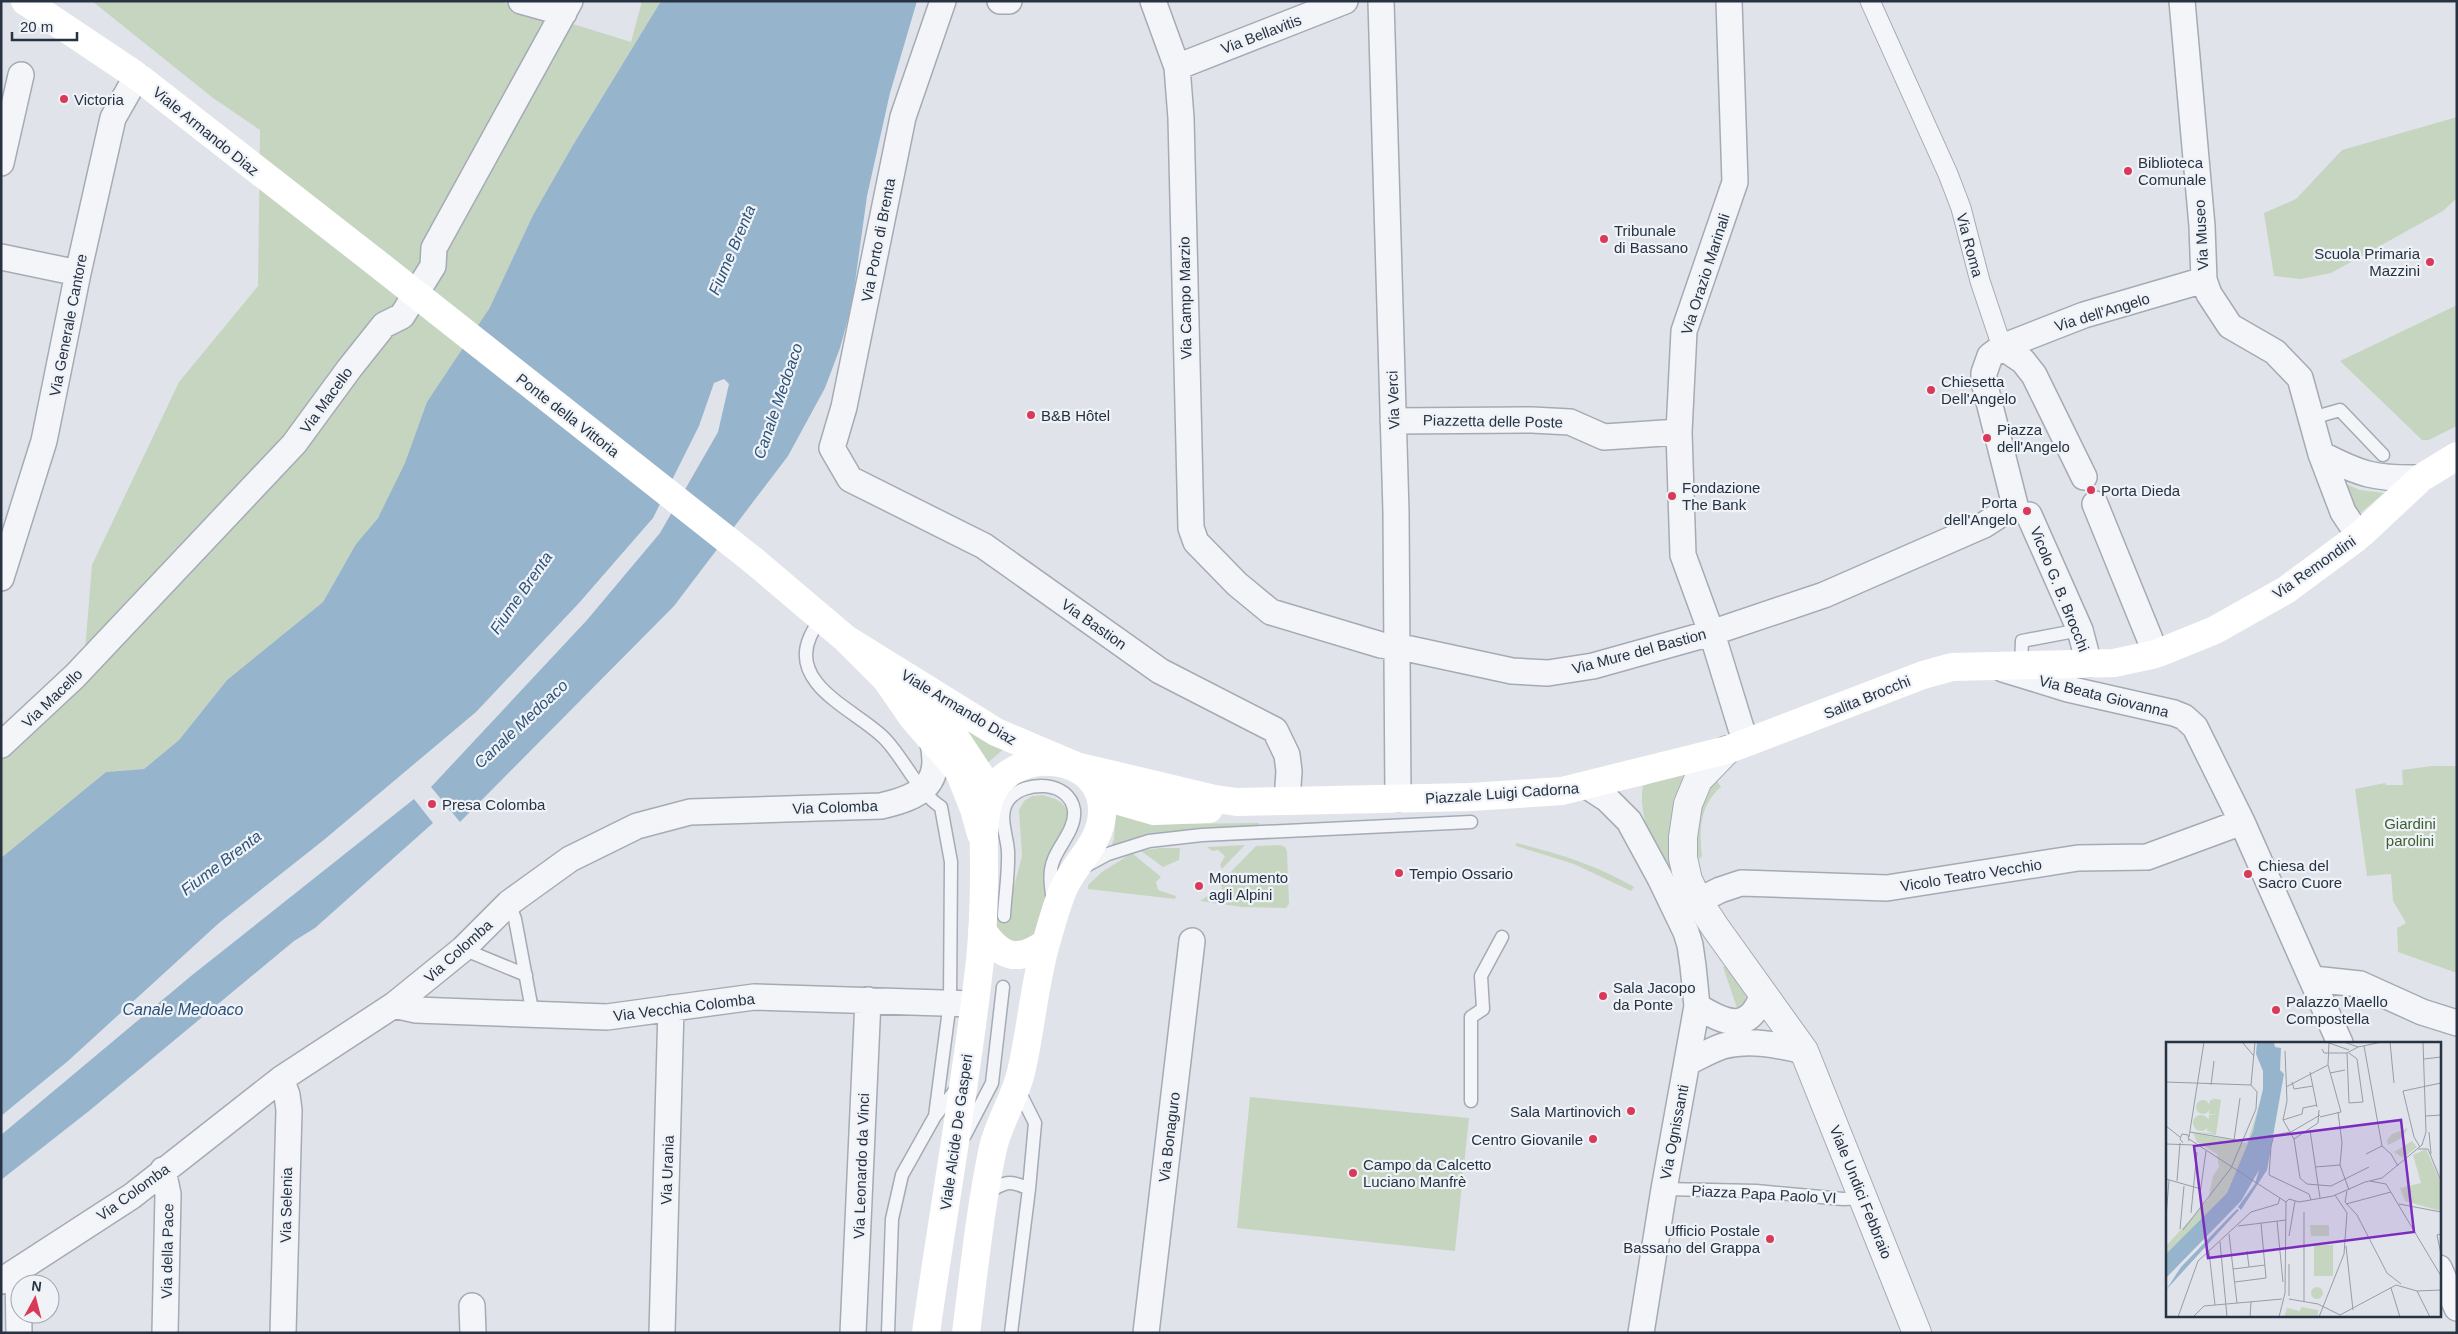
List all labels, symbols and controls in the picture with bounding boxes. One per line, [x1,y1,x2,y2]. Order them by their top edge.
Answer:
scale bar [12,10,78,42]
street label: Via Bellavitis [1218,11,1304,57]
text: 20 m [20,18,53,35]
street label: Viale Armando Diaz [150,83,262,179]
place label: Victoria [74,91,124,108]
marker: Victoria [58,93,70,105]
place label: Biblioteca Comunale [2138,154,2206,188]
marker: Biblioteca Comunale [2122,165,2134,177]
street label: Via Porto di Brenta [858,176,898,303]
street label: Via Museo [2191,199,2211,271]
water label: Fiume Brenta [705,202,759,298]
street label: Via Orazio Marinali [1677,211,1733,337]
street label: Via Roma [1953,211,1987,280]
place label: Tribunale di Bassano [1614,222,1688,256]
marker: Tribunale di Bassano [1598,233,1610,245]
street label: Via Campo Marzio [1175,236,1195,360]
place label: Scuola Primaria Mazzini [2314,245,2421,279]
street label: Via Generale Cantore [46,252,90,398]
marker: Scuola Primaria Mazzini [2424,256,2436,268]
street label: Via dell'Angelo [2052,289,2152,335]
water label: Canale Medoaco [750,341,806,461]
street label: Via Macello [296,364,356,436]
street label: Ponte della Vittoria [513,370,623,461]
street label: Via Verci [1383,370,1403,430]
place label: Chiesetta Dell'Angelo [1941,373,2016,407]
marker: Chiesetta Dell'Angelo [1925,384,1937,396]
place label: B&B Hôtel [1041,407,1110,424]
marker: B&B Hôtel [1025,409,1037,421]
street label: Piazzetta delle Poste [1423,411,1563,431]
place label: Piazza dell'Angelo [1997,421,2070,455]
marker: Piazza dell'Angelo [1981,432,1993,444]
place label: Fondazione The Bank [1682,479,1760,513]
place label: Porta Dieda [2101,482,2181,499]
marker: Porta Dieda [2085,484,2097,496]
marker: Fondazione The Bank [1666,490,1678,502]
place label: Porta dell'Angelo [1944,494,2018,528]
marker: Porta dell'Angelo [2021,505,2033,517]
street label: Vicolo G. B. Brocchi [2027,524,2093,654]
street label: Via Remondini [2269,532,2359,602]
water label: Fiume Brenta [486,549,556,637]
street label: Via Bastion [1058,595,1130,653]
street label: Via Mure del Bastion [1570,625,1708,677]
street label: Via Macello [18,665,86,731]
street label: Viale Armando Diaz [898,666,1020,748]
street label: Salita Brocchi [1821,672,1913,722]
street label: Via Beata Giovanna [2037,672,2171,721]
water label: Canale Medoaco [471,676,571,771]
street label: Piazzale Luigi Cadorna [1424,779,1580,807]
place label: Presa Colomba [442,796,546,813]
street label: Via Colomba [792,797,879,817]
marker: Presa Colomba [426,798,438,810]
park label: Giardini parolini [2384,815,2436,849]
water label: Fiume Brenta [178,827,265,899]
street label: Vicolo Teatro Vecchio [1899,855,2043,895]
place label: Chiesa del Sacro Cuore [2258,857,2342,891]
place label: Tempio Ossario [1409,865,1513,882]
marker: Tempio Ossario [1393,867,1405,879]
marker: Chiesa del Sacro Cuore [2242,868,2254,880]
place label: Monumento agli Alpini [1209,869,1288,903]
marker: Monumento agli Alpini [1193,880,1205,892]
street label: Via Colomba [421,916,496,986]
place label: Sala Jacopo da Ponte [1613,979,1696,1013]
street label: Via Vecchia Colomba [612,990,756,1024]
marker: Sala Jacopo da Ponte [1597,990,1609,1002]
place label: Palazzo Maello Compostella [2286,993,2388,1027]
water label: Canale Medoaco [123,1001,244,1018]
marker: Palazzo Maello Compostella [2270,1004,2282,1016]
inset map [2166,1042,2440,1316]
street label: Viale Alcide De Gasperi [937,1053,975,1211]
street label: Via Ognissanti [1656,1083,1692,1181]
street label: Via Bonaguro [1155,1091,1183,1183]
street label: Via Leonardo da Vinci [850,1093,872,1239]
place label: Sala Martinovich [1510,1103,1621,1120]
marker: Sala Martinovich [1625,1105,1637,1117]
street label: Viale Undici Febbraio [1826,1123,1896,1261]
place label: Centro Giovanile [1471,1131,1583,1148]
marker: Centro Giovanile [1587,1133,1599,1145]
street label: Via Urania [657,1134,677,1205]
place label: Campo da Calcetto Luciano Manfrè [1363,1156,1491,1190]
street label: Via Colomba [93,1160,173,1224]
street label: Via Selenia [277,1166,295,1243]
marker: Campo da Calcetto Luciano Manfrè [1347,1167,1359,1179]
street label: Piazza Papa Paolo VI [1691,1182,1837,1206]
street label: Via della Pace [158,1203,176,1299]
place label: Ufficio Postale Bassano del Grappa [1623,1222,1761,1256]
marker: Ufficio Postale Bassano del Grappa [1764,1233,1776,1245]
north arrow [10,1274,60,1324]
text: N [31,1278,43,1295]

